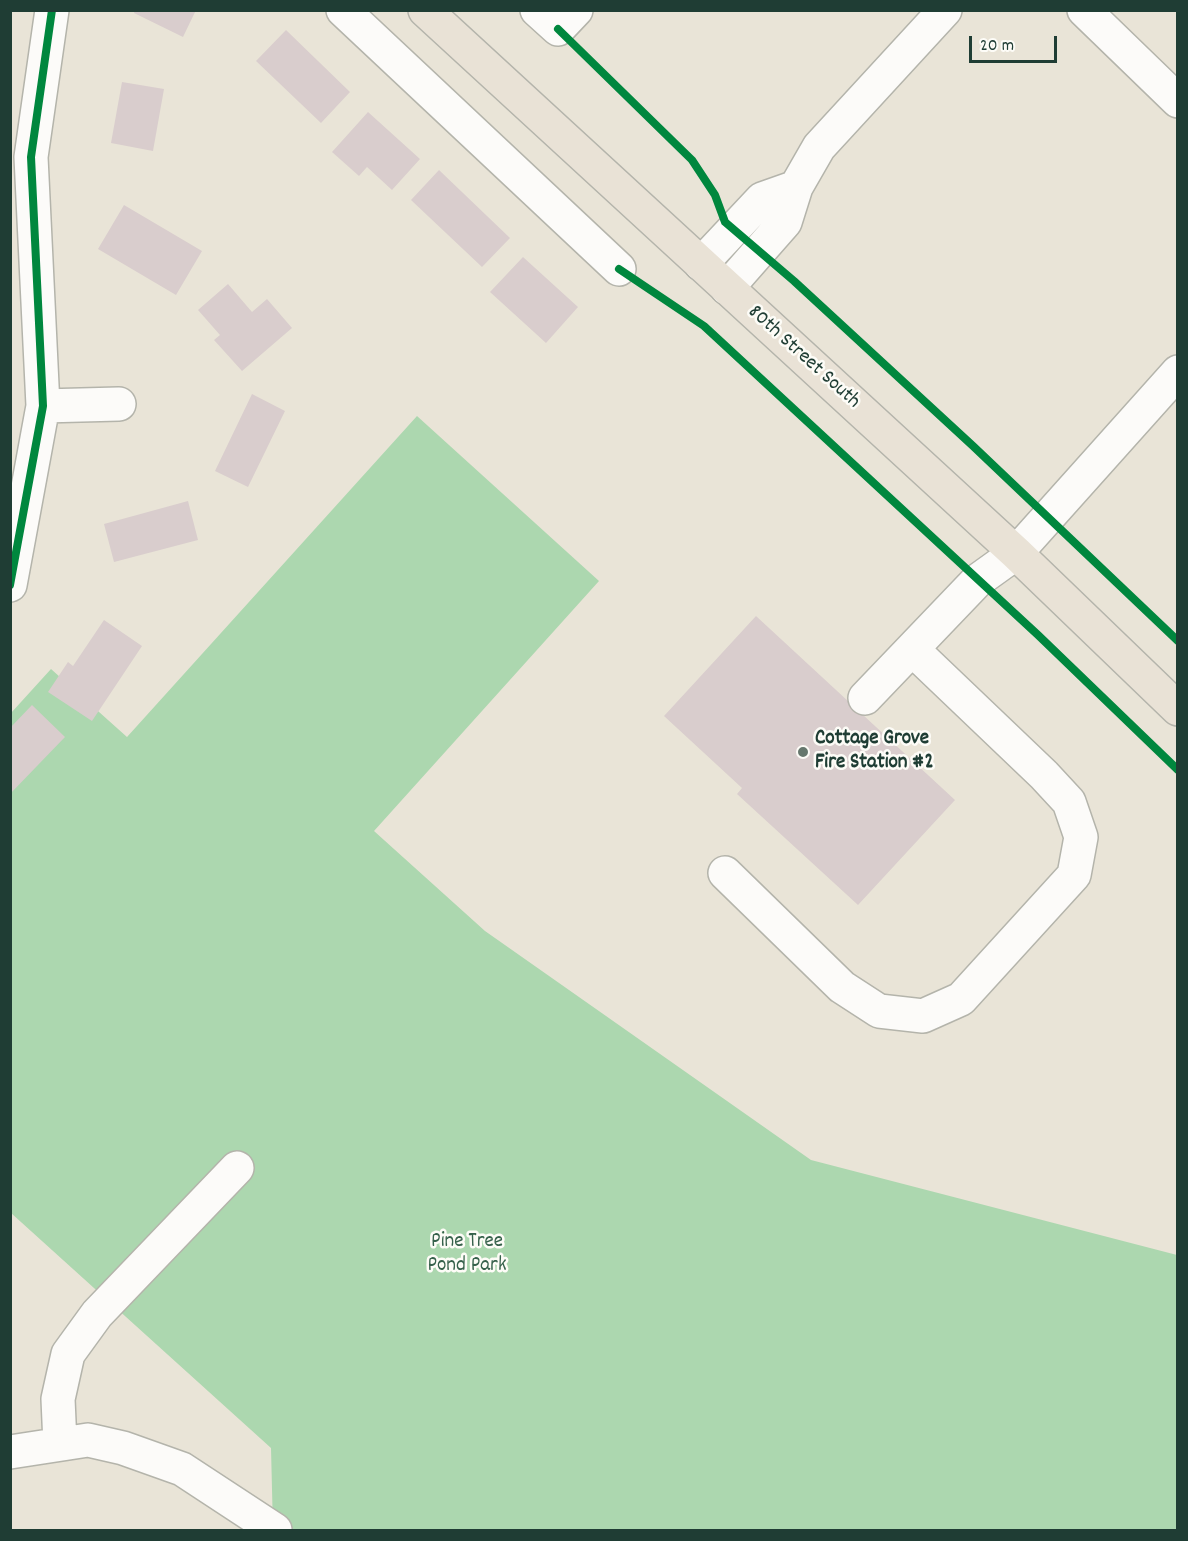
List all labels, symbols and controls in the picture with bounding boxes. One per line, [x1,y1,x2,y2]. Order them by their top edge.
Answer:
scale bar [972,24,1060,62]
text: 20 m [980,34,1014,59]
street label: 80th Street South [741,301,865,415]
place label: Cottage Grove Fire Station #2 [815,727,934,777]
marker: Cottage Grove Fire Station #2 [796,745,810,759]
park label: Pine Tree Pond Park [427,1230,507,1280]

